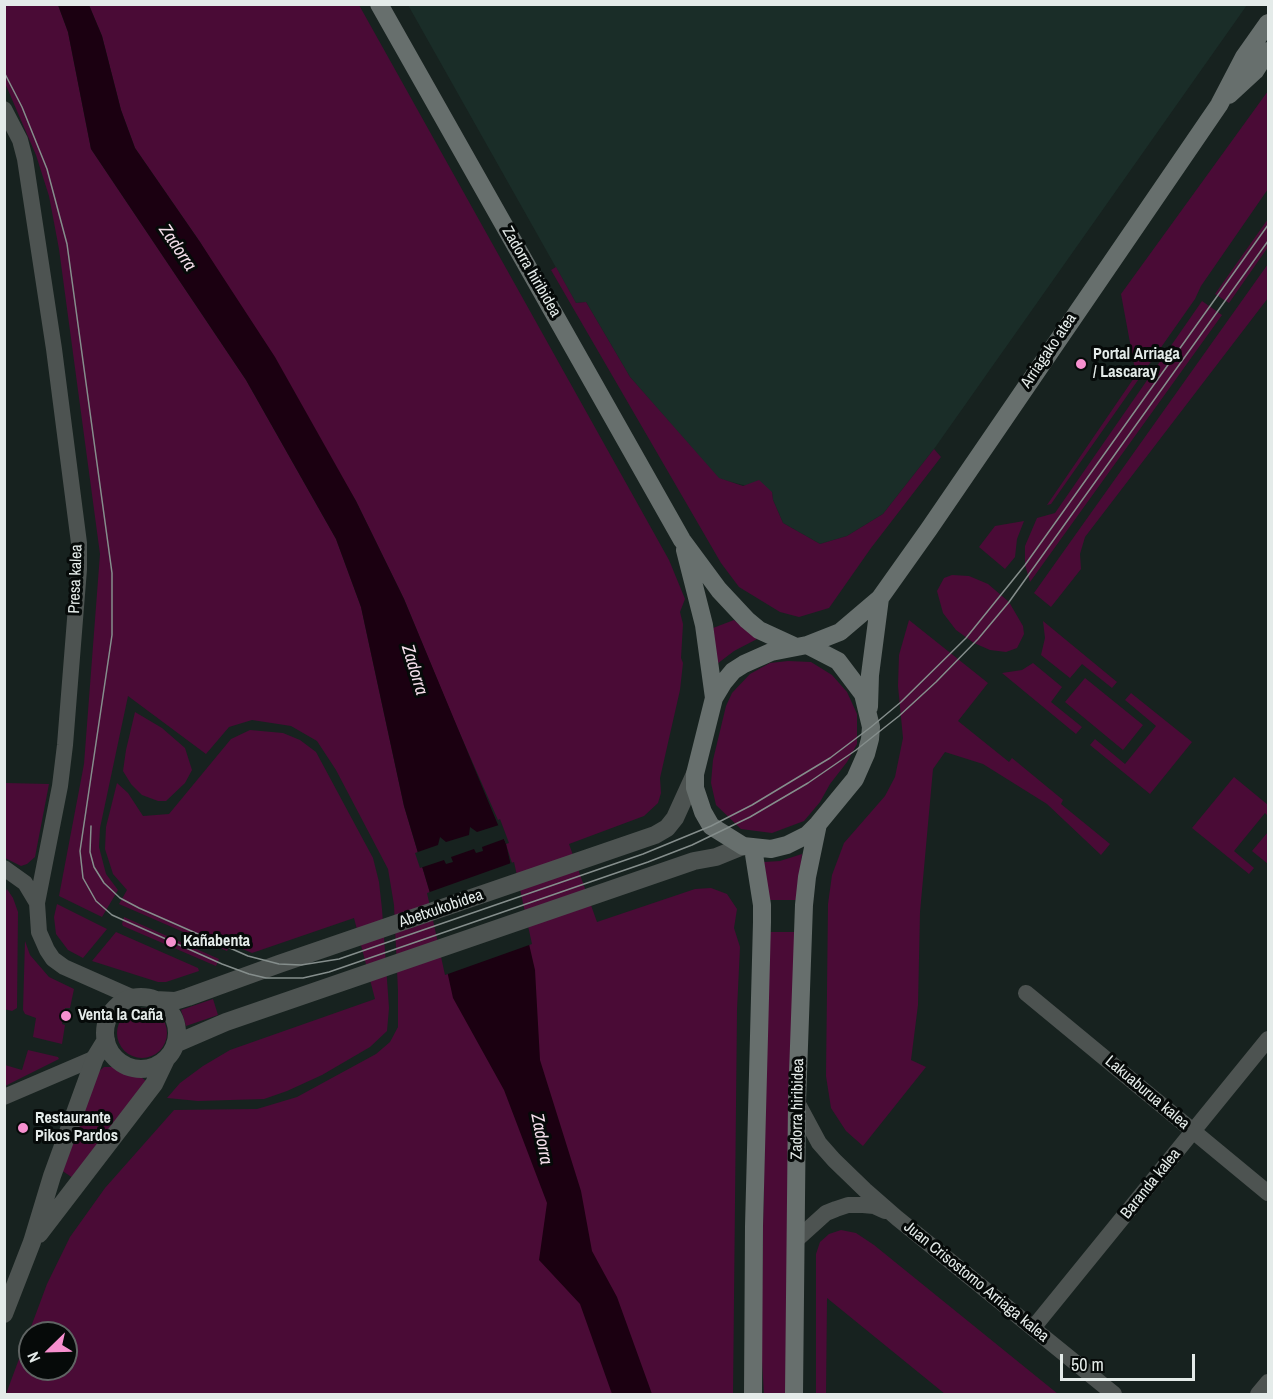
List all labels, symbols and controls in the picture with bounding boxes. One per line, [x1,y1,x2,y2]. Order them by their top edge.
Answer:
water label: Zadorra [154,221,200,275]
street label: Zadorra hiribidea [497,223,565,321]
street label: Arriagako atea [1017,310,1081,392]
place label: Portal Arriaga / Lascaray [1093,345,1180,383]
marker: Portal Arriaga / Lascaray [1074,357,1088,371]
street label: Presa kalea [65,544,87,614]
water label: Zadorra [396,642,432,698]
street label: Abetxukobidea [396,886,486,932]
place label: Kañabenta [183,932,250,952]
marker: Kañabenta [164,935,178,949]
place label: Venta la Caña [78,1006,163,1026]
marker: Venta la Caña [59,1009,73,1023]
street label: Lakuaburua kalea [1101,1052,1193,1134]
street label: Zadorra hiribidea [788,1058,808,1160]
place label: Restaurante Pikos Pardos [35,1109,118,1147]
water label: Zadorra [525,1112,557,1166]
marker: Restaurante Pikos Pardos [16,1121,30,1135]
street label: Baranda kalea [1117,1145,1185,1223]
street label: Juan Crisostomo Arriaga kalea [900,1218,1052,1346]
north arrow [18,1321,78,1381]
scale bar [1063,1342,1198,1380]
text: N [21,1349,45,1366]
text: 50 m [1071,1352,1104,1377]

